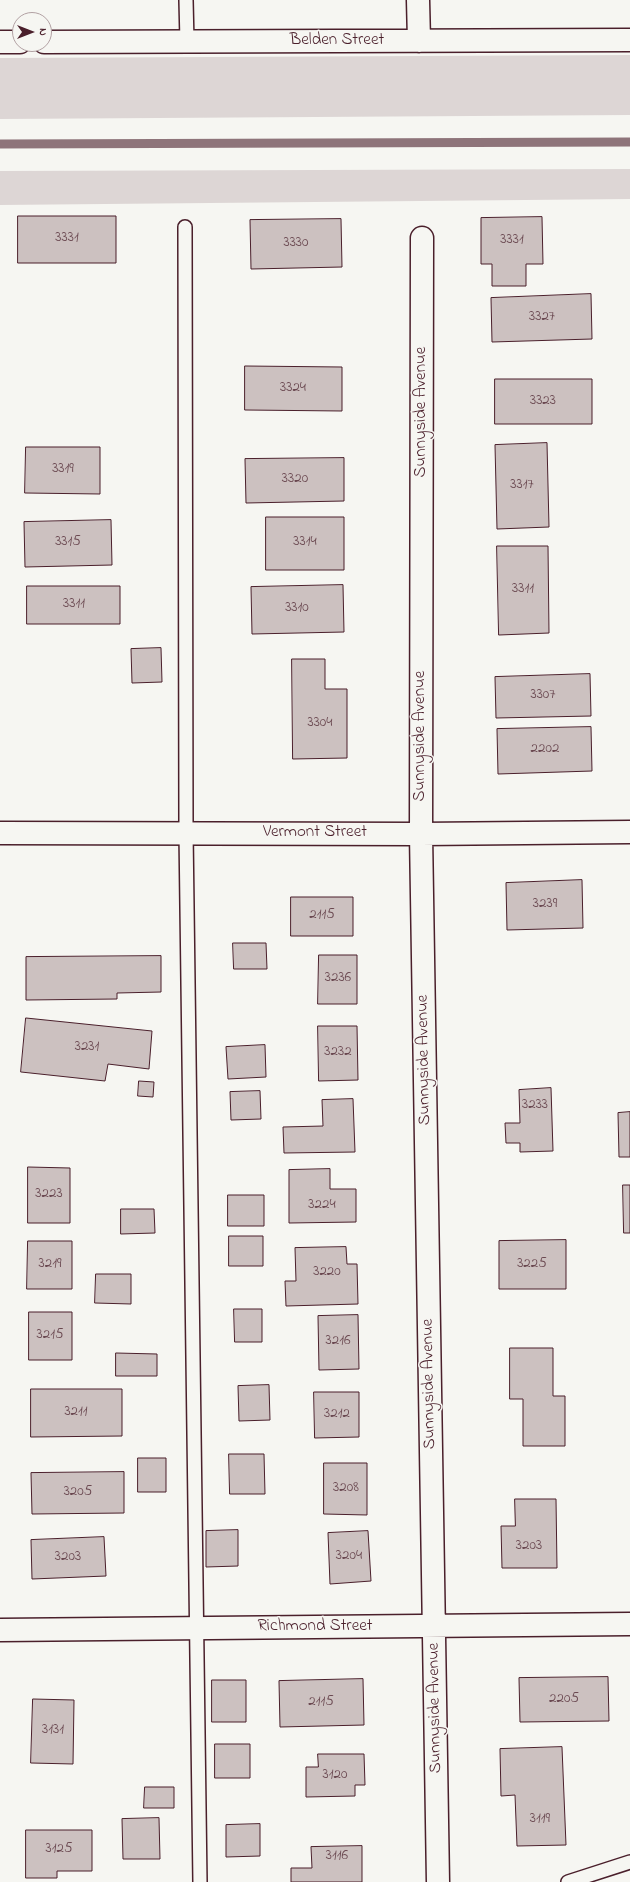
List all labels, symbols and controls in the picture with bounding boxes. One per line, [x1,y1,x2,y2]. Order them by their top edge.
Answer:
north arrow [12,12,52,52]
text: N [35,28,51,36]
street label: Belden Street [290,31,384,51]
house number: 3331 [55,230,79,248]
house number: 3331 [500,232,524,250]
house number: 3330 [283,235,309,253]
house number: 3327 [529,309,555,327]
street label: Sunnyside Avenue [412,347,432,477]
house number: 3324 [280,380,306,398]
house number: 3323 [530,393,556,411]
house number: 3319 [52,461,74,479]
house number: 3320 [282,471,308,489]
house number: 3317 [510,477,534,495]
house number: 3315 [55,534,81,552]
house number: 3314 [293,534,317,552]
house number: 3311 [512,581,534,599]
house number: 3311 [63,596,85,614]
house number: 3310 [285,600,309,618]
street label: Sunnyside Avenue [411,671,431,801]
house number: 3307 [530,687,556,705]
house number: 3304 [307,715,333,733]
house number: 2202 [531,741,559,759]
street label: Vermont Street [263,823,367,843]
house number: 3239 [533,896,557,914]
house number: 2115 [309,907,335,925]
house number: 3236 [325,970,351,988]
street label: Sunnyside Avenue [414,994,436,1126]
house number: 3231 [75,1039,99,1057]
house number: 3232 [324,1044,352,1062]
house number: 3233 [522,1097,548,1115]
house number: 3223 [35,1186,63,1204]
house number: 3224 [308,1197,336,1215]
house number: 3219 [39,1256,61,1274]
house number: 3225 [517,1256,547,1274]
house number: 3220 [313,1264,341,1282]
street label: Sunnyside Avenue [419,1318,441,1450]
house number: 3215 [37,1327,63,1345]
house number: 3216 [325,1333,351,1351]
house number: 3211 [64,1404,88,1422]
house number: 3212 [324,1406,350,1424]
house number: 3208 [333,1480,359,1498]
house number: 3205 [64,1484,92,1502]
house number: 3203 [516,1538,542,1556]
house number: 3204 [336,1548,362,1566]
house number: 3203 [55,1549,81,1567]
street label: Richmond Street [257,1617,373,1637]
street label: Sunnyside Avenue [425,1642,447,1774]
house number: 2205 [549,1691,579,1709]
house number: 2115 [308,1694,334,1712]
house number: 3131 [42,1722,64,1740]
house number: 3120 [323,1767,347,1785]
house number: 3119 [530,1811,550,1829]
house number: 3125 [46,1841,72,1859]
house number: 3116 [326,1848,348,1866]

